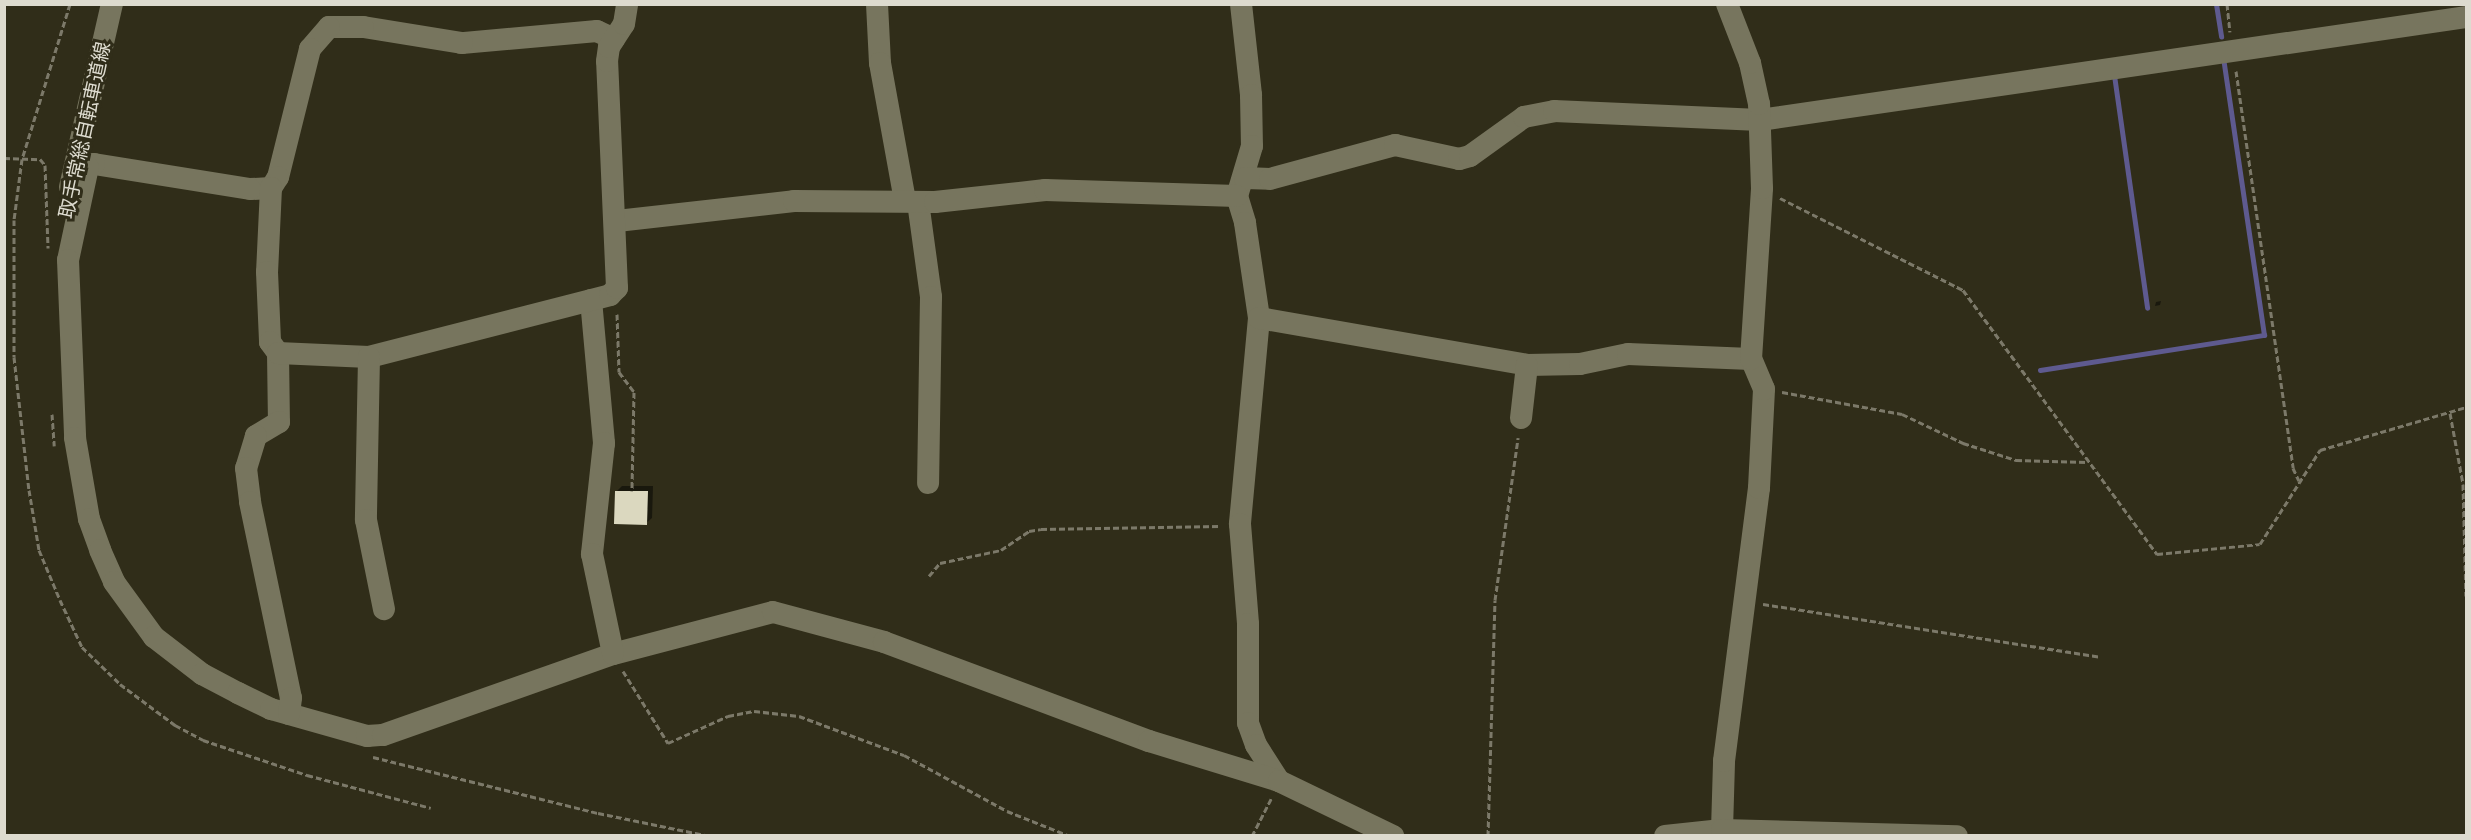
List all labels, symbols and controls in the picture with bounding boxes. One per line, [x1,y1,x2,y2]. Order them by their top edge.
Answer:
street label: 取手常総自転車道線 [54,39,114,221]

